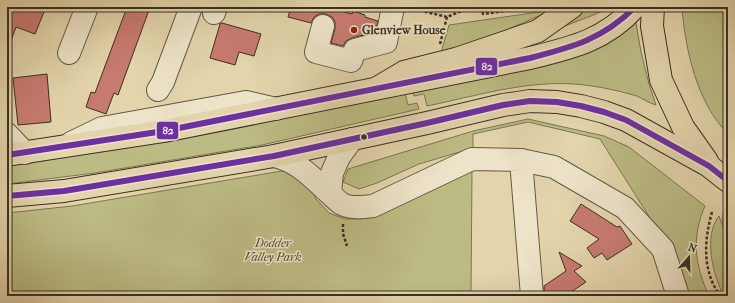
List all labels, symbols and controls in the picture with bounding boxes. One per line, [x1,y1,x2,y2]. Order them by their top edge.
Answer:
place label: Glenview House [362,23,446,37]
marker: Glenview House [349,25,359,35]
line badge: 82 [475,57,498,76]
text: 82 [481,60,493,73]
line badge: 82 [156,121,179,140]
text: 82 [162,124,174,137]
unlabelled marker [359,132,369,142]
park label: Dodder Valley Park [244,236,302,264]
north arrow [669,237,709,277]
text: N [686,241,699,256]

